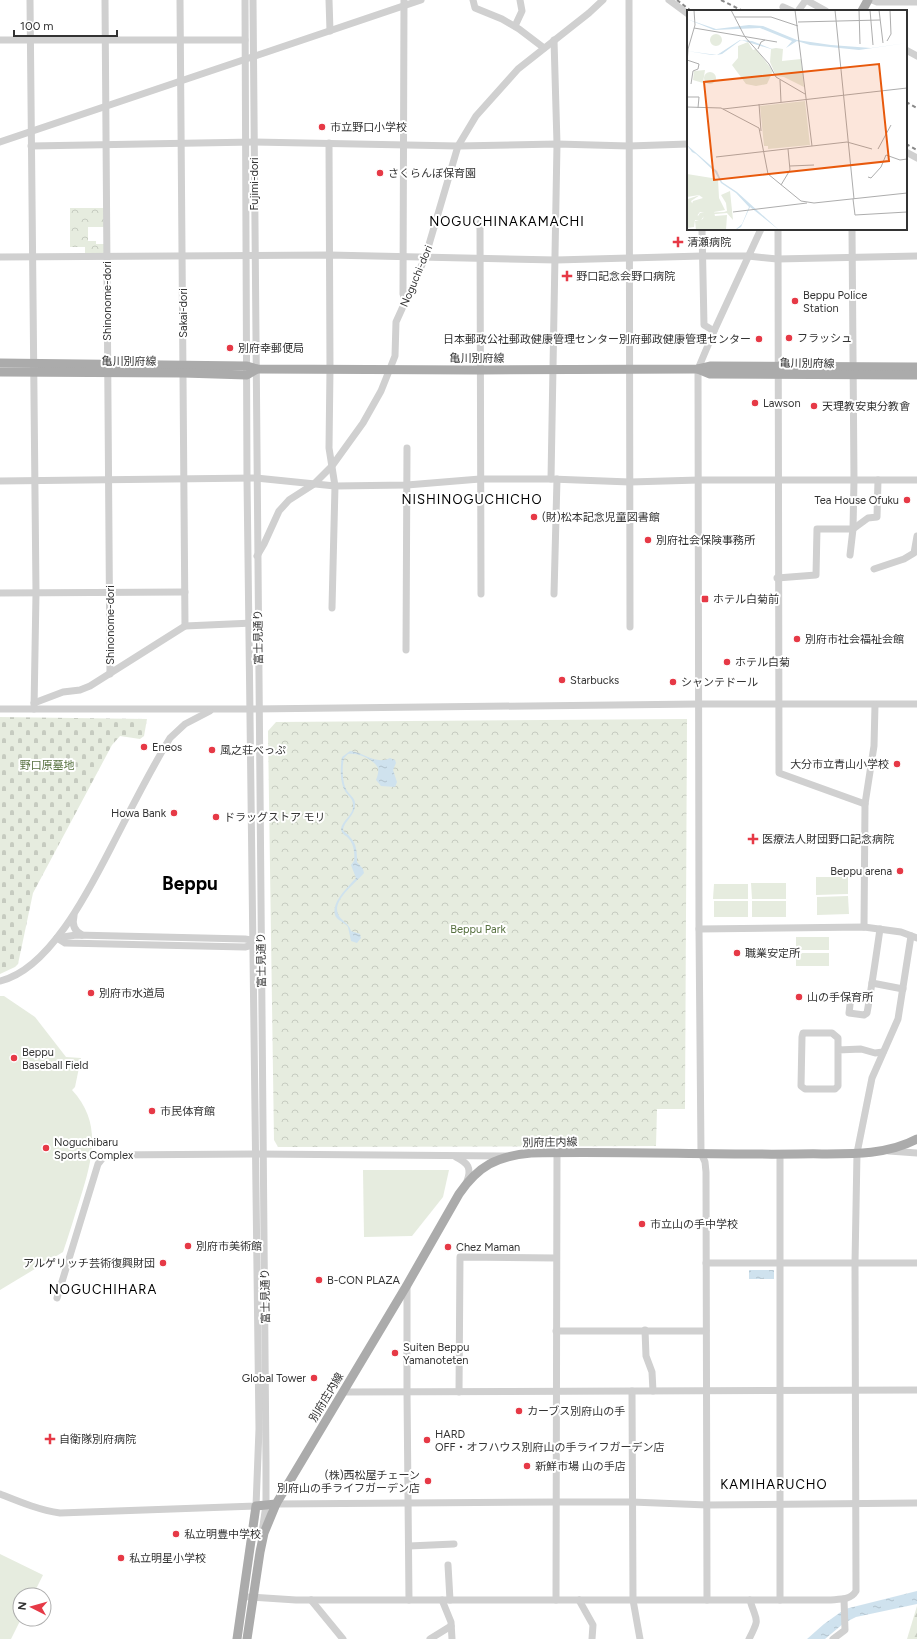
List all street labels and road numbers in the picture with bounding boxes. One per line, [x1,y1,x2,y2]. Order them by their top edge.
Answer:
street label: Fujimi-dori [248,157,261,211]
street label: Noguchi-dori [398,243,435,309]
street label: Shinonome-dori [101,261,114,341]
street label: Sakai-dori [177,288,190,338]
street label: 亀川別府線 [450,352,505,365]
street label: 亀川別府線 [102,355,157,368]
street label: 亀川別府線 [779,357,835,370]
street label: Shinonome-dori [104,585,117,665]
street label: 富士見通り [252,609,265,665]
street label: 富士見通り [255,932,268,988]
street label: 別府庄内線 [522,1136,578,1149]
street label: 富士見通り [259,1268,272,1324]
street label: 別府庄内線 [307,1370,346,1424]

